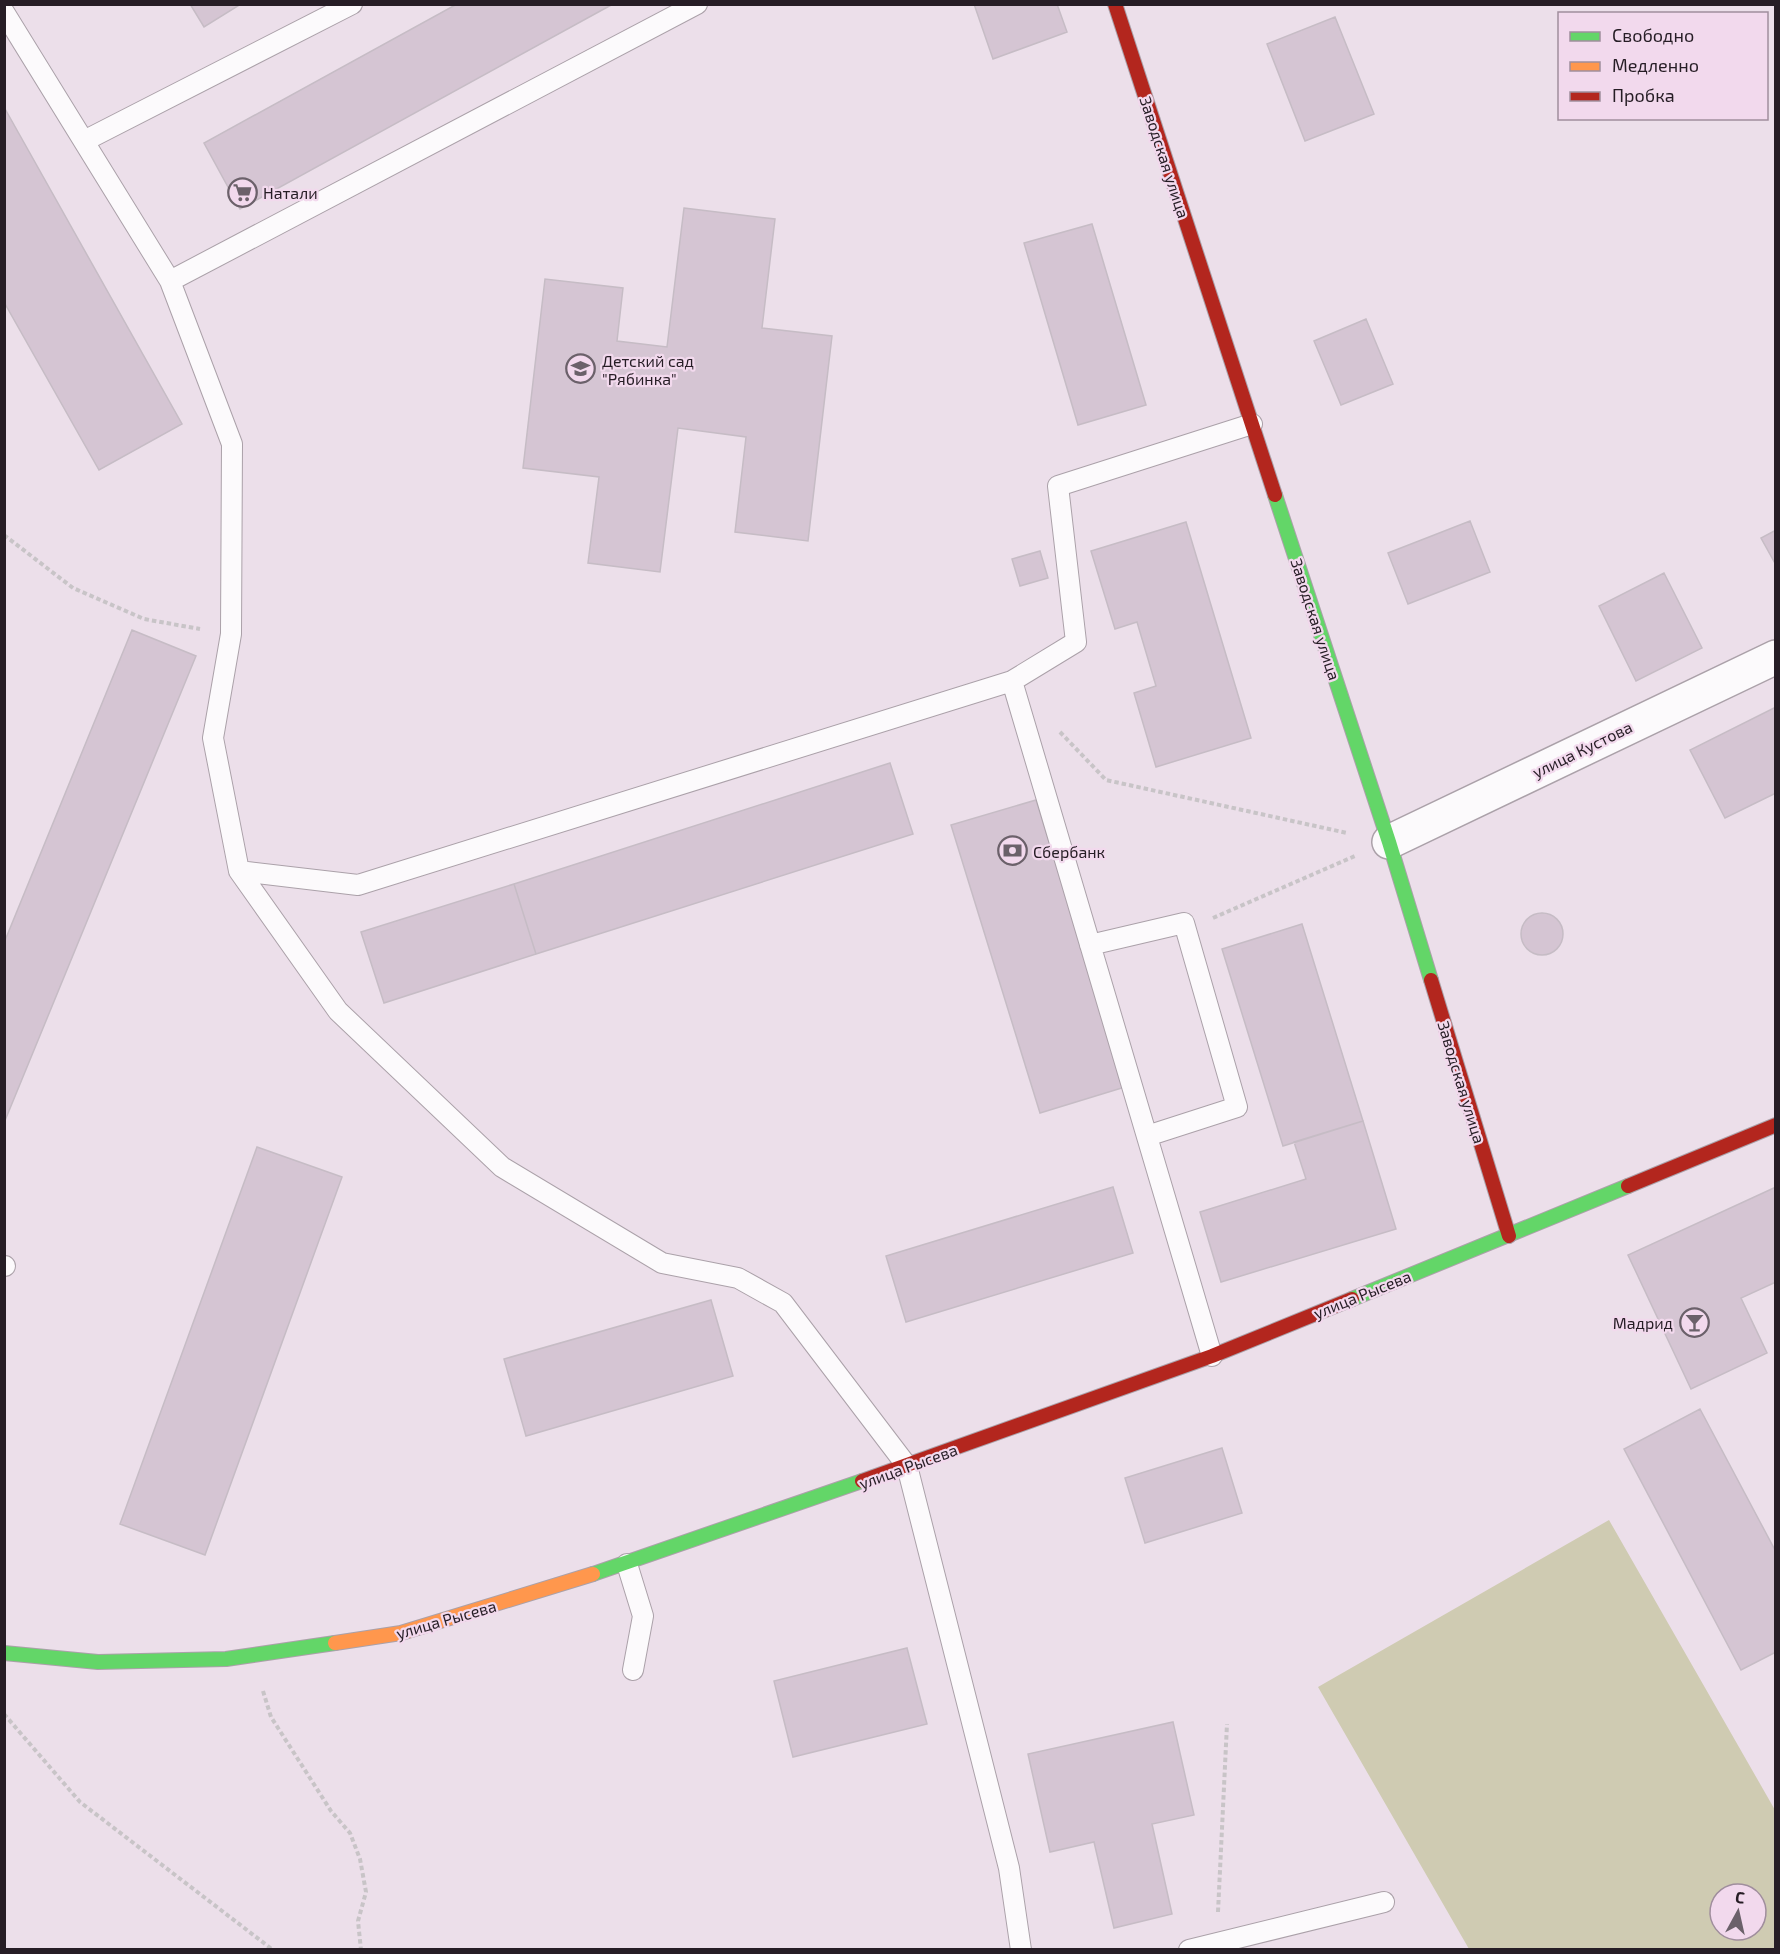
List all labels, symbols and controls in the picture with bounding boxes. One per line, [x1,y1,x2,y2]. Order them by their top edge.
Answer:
legend [1558,12,1768,120]
text: Свободно [1612,24,1694,46]
text: Медленно [1612,54,1699,76]
text: Пробка [1612,84,1675,106]
street label: Заводская улица [1135,94,1194,221]
supermarket icon: Натали [226,176,258,208]
place label: Натали [263,183,318,202]
place label: Детский сад "Рябинка" [602,351,694,388]
school or university icon: Детский сад "Рябинка" [565,353,597,385]
street label: Заводская улица [1286,556,1345,683]
street label: улица Кустова [1529,717,1635,782]
bank icon: Сбербанк [996,835,1028,867]
place label: Сбербанк [1033,842,1106,861]
street label: Заводская улица [1433,1019,1490,1146]
street label: улица Рысева [1311,1266,1414,1323]
bar icon: Мадрид [1678,1306,1710,1338]
place label: Мадрид [1613,1313,1673,1332]
street label: улица Рысева [856,1439,960,1494]
street label: улица Рысева [394,1596,499,1643]
north arrow [1708,1882,1768,1942]
text: С [1734,1887,1746,1907]

